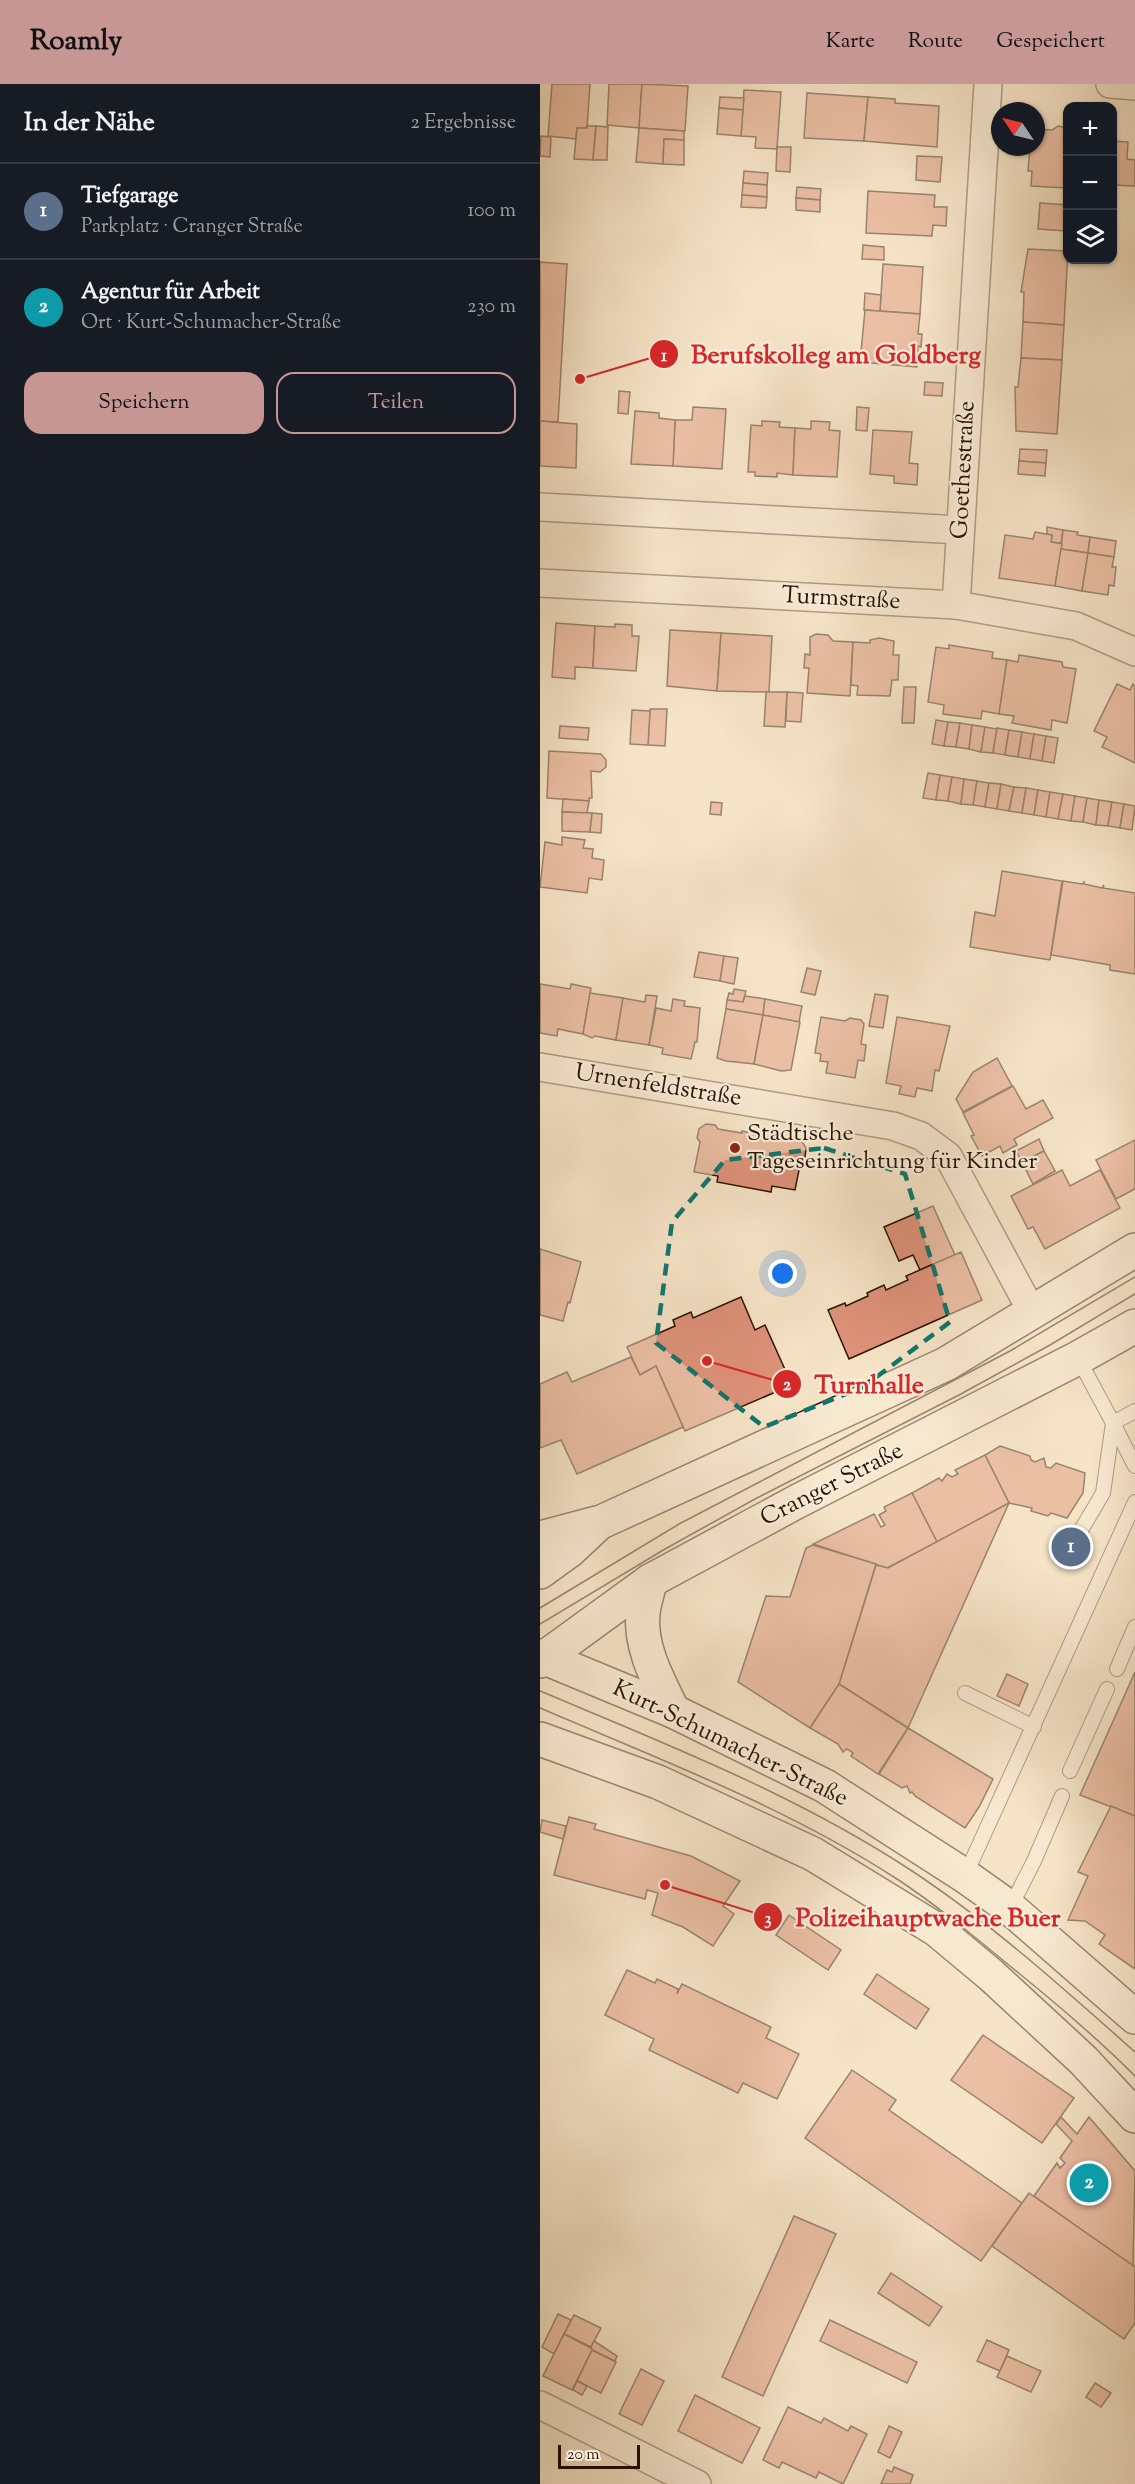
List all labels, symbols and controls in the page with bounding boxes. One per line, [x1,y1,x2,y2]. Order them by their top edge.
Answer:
text: Roamly [30,22,122,62]
text: Karte [826,27,875,57]
text: Route [908,27,963,57]
text: Gespeichert [996,27,1105,57]
north arrow [991,102,1045,156]
map controls [1063,102,1117,264]
button: + [1063,102,1117,156]
text: In der Nähe [24,105,155,142]
text: 2 Ergebnisse [411,109,516,138]
button: − [1063,156,1117,210]
text: Tiefgarage [81,181,178,213]
text: 1 [40,197,47,226]
text: 100 m [467,197,516,226]
button: layers [1063,210,1117,264]
text: Parkplatz · Cranger Straße [81,213,303,242]
text: Agentur für Arbeit [81,277,260,309]
text: 2 [39,293,48,322]
text: 230 m [467,293,516,322]
text: Ort · Kurt-Schumacher-Straße [81,309,341,338]
callout: Berufskolleg am Goldberg [649,332,993,376]
text: Berufskolleg am Goldberg [691,338,981,375]
text: 1 [661,344,668,370]
button: Speichern [24,372,264,434]
button: Teilen [276,372,516,434]
street label: Goethestraße [943,400,985,540]
street label: Turmstraße [781,579,901,619]
street label: Urnenfeldstraße [572,1056,744,1116]
place label: Städtische Tageseinrichtung für Kinder [747,1117,1038,1179]
marker: Städtische Tageseinrichtung für Kinder [728,1141,742,1155]
your location [768,1259,797,1288]
callout: Turnhalle [772,1362,936,1406]
text: Turnhalle [814,1368,924,1405]
text: 2 [783,1373,792,1399]
street label: Cranger Straße [755,1434,909,1536]
pin: 1 [1052,1524,1090,1570]
street label: Kurt-Schumacher-Straße [606,1672,854,1816]
callout: Polizeihauptwache Buer [753,1895,1073,1939]
text: Polizeihauptwache Buer [795,1901,1061,1938]
text: 3 [764,1907,772,1933]
pin: 2 [1070,2160,1108,2206]
scale bar [558,2442,640,2470]
text: 20 m [567,2444,600,2467]

